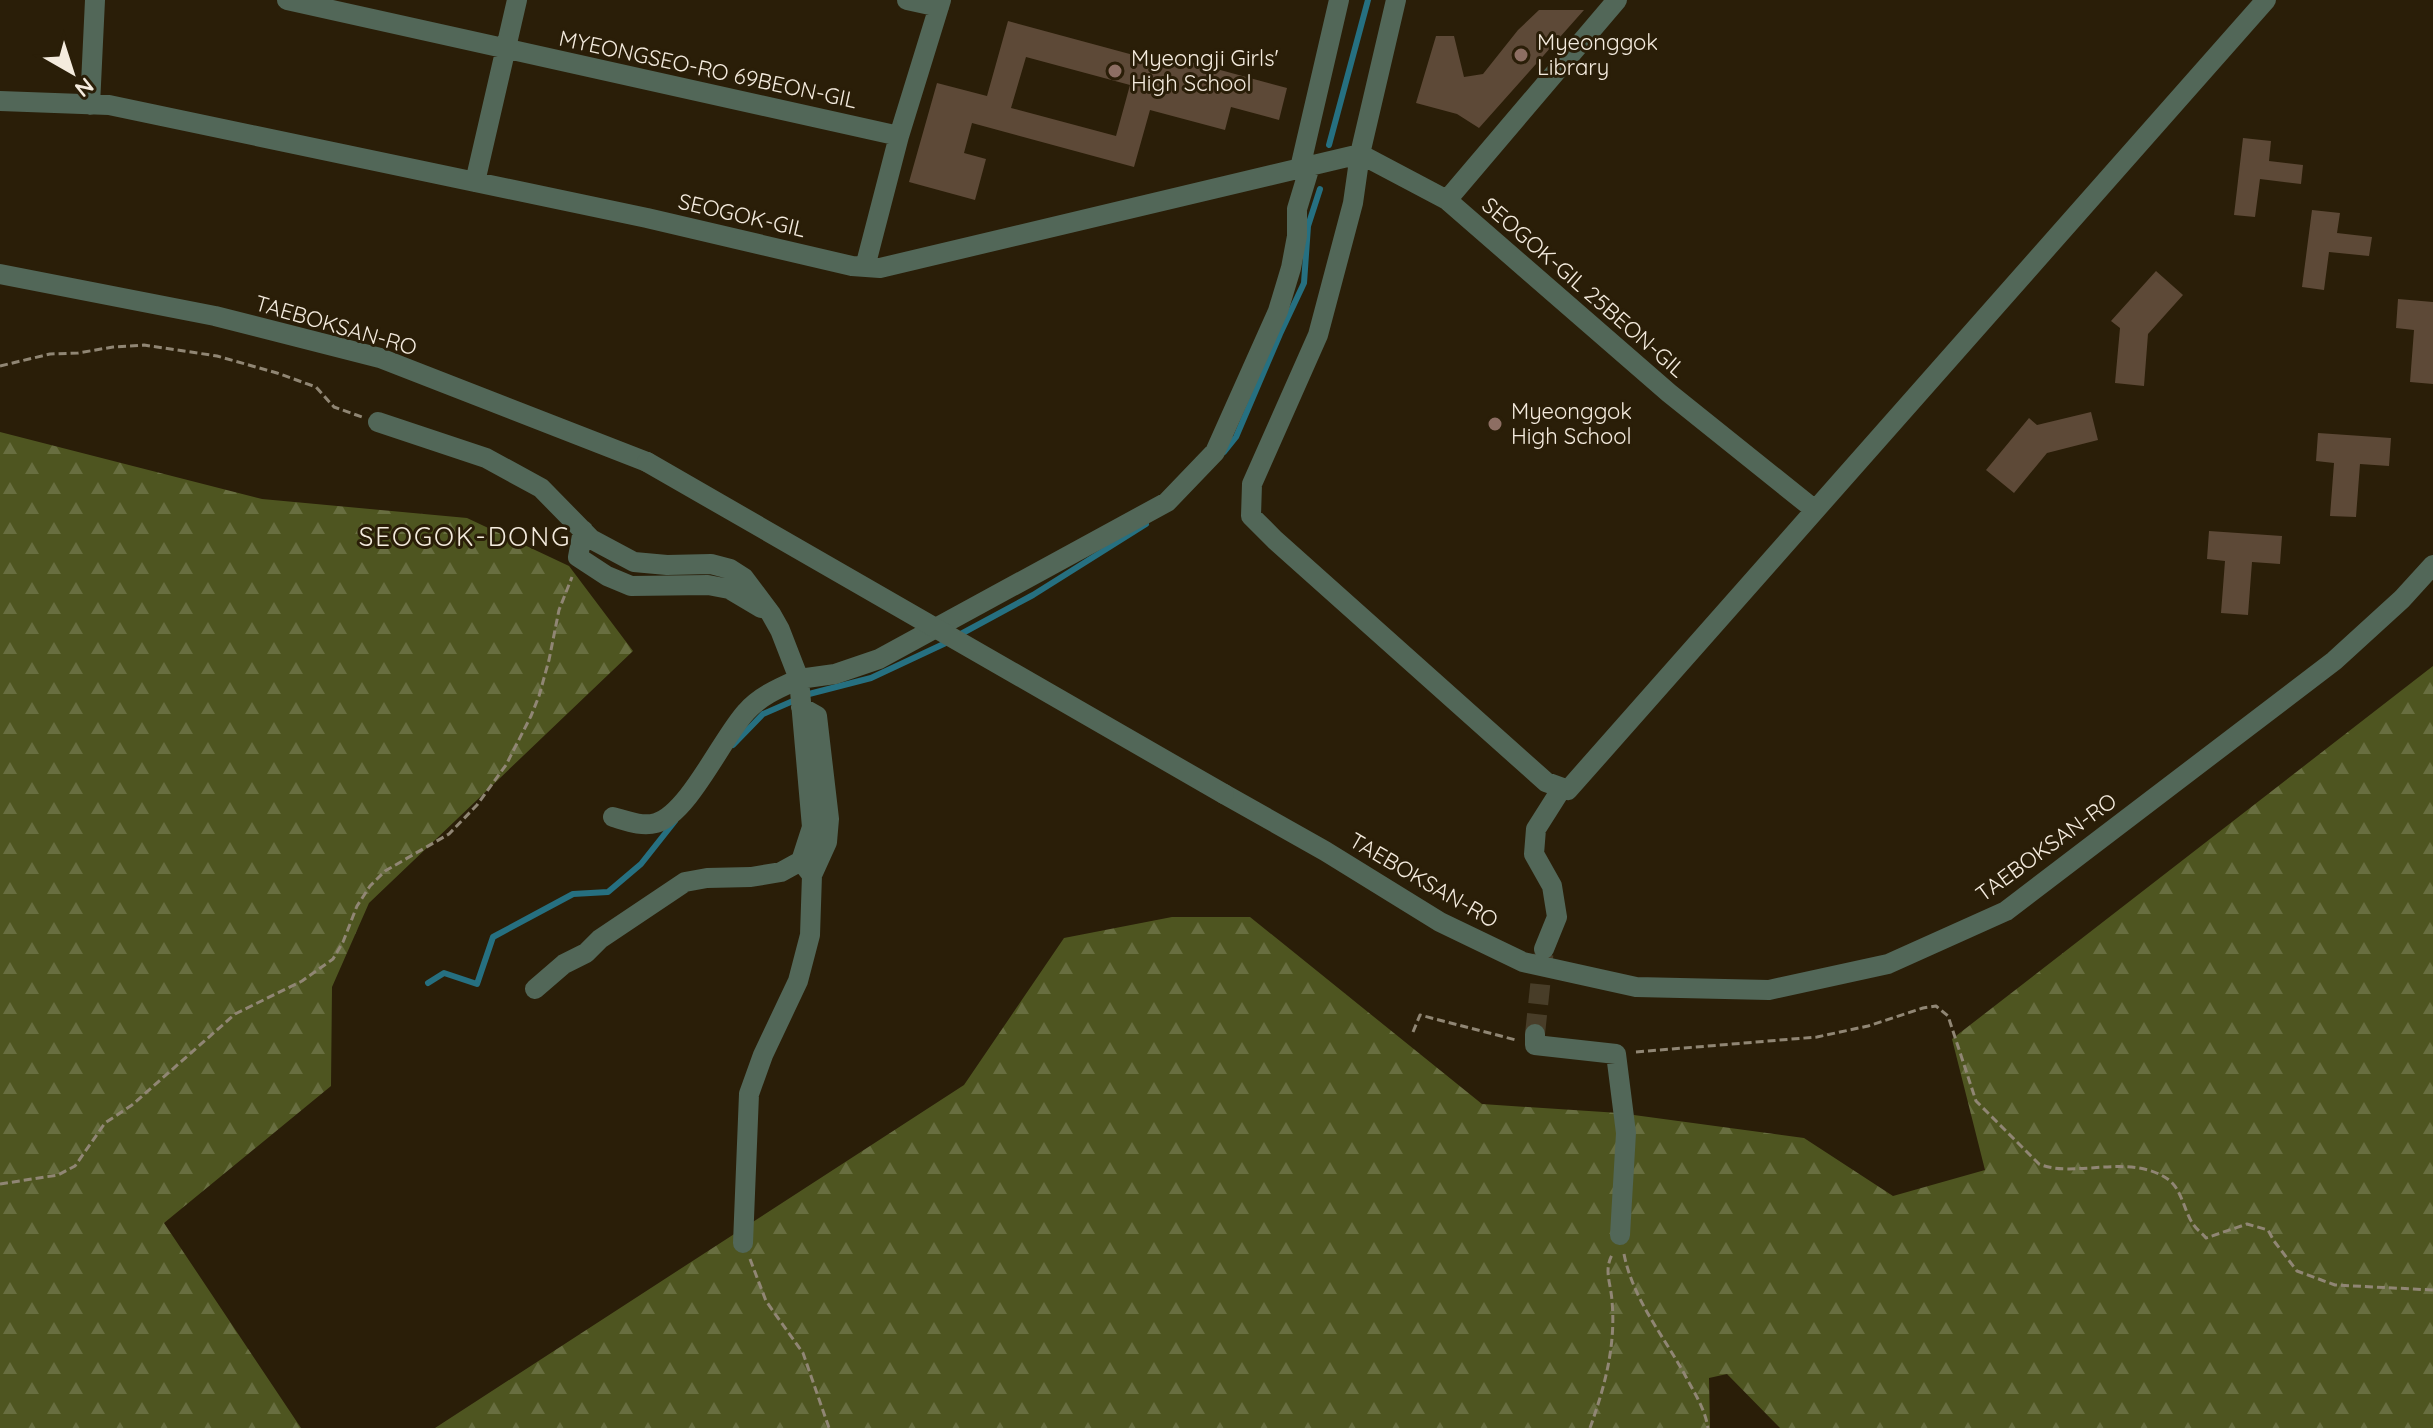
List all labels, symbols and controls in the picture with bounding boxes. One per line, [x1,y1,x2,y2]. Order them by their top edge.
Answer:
street label: MYEONGSEO-RO 69BEON-GIL [557,24,860,114]
place label: Myeonggok Library [1537,28,1658,81]
north arrow [32,32,112,112]
place label: Myeongji Girls' High School [1131,44,1279,97]
marker: Myeonggok Library [1512,46,1530,64]
marker: Myeongji Girls' High School [1106,62,1124,80]
text: N [69,72,100,104]
street label: SEOGOK-GIL [676,187,809,243]
street label: SEOGOK-GIL 25BEON-GIL [1476,191,1692,383]
street label: TAEBOKSAN-RO [252,288,420,362]
place label: Myeonggok High School [1511,397,1632,450]
marker: Myeonggok High School [1486,415,1504,433]
district label: SEOGOK-DONG [359,520,571,553]
street label: TAEBOKSAN-RO [1970,787,2122,907]
street label: TAEBOKSAN-RO [1345,826,1503,934]

